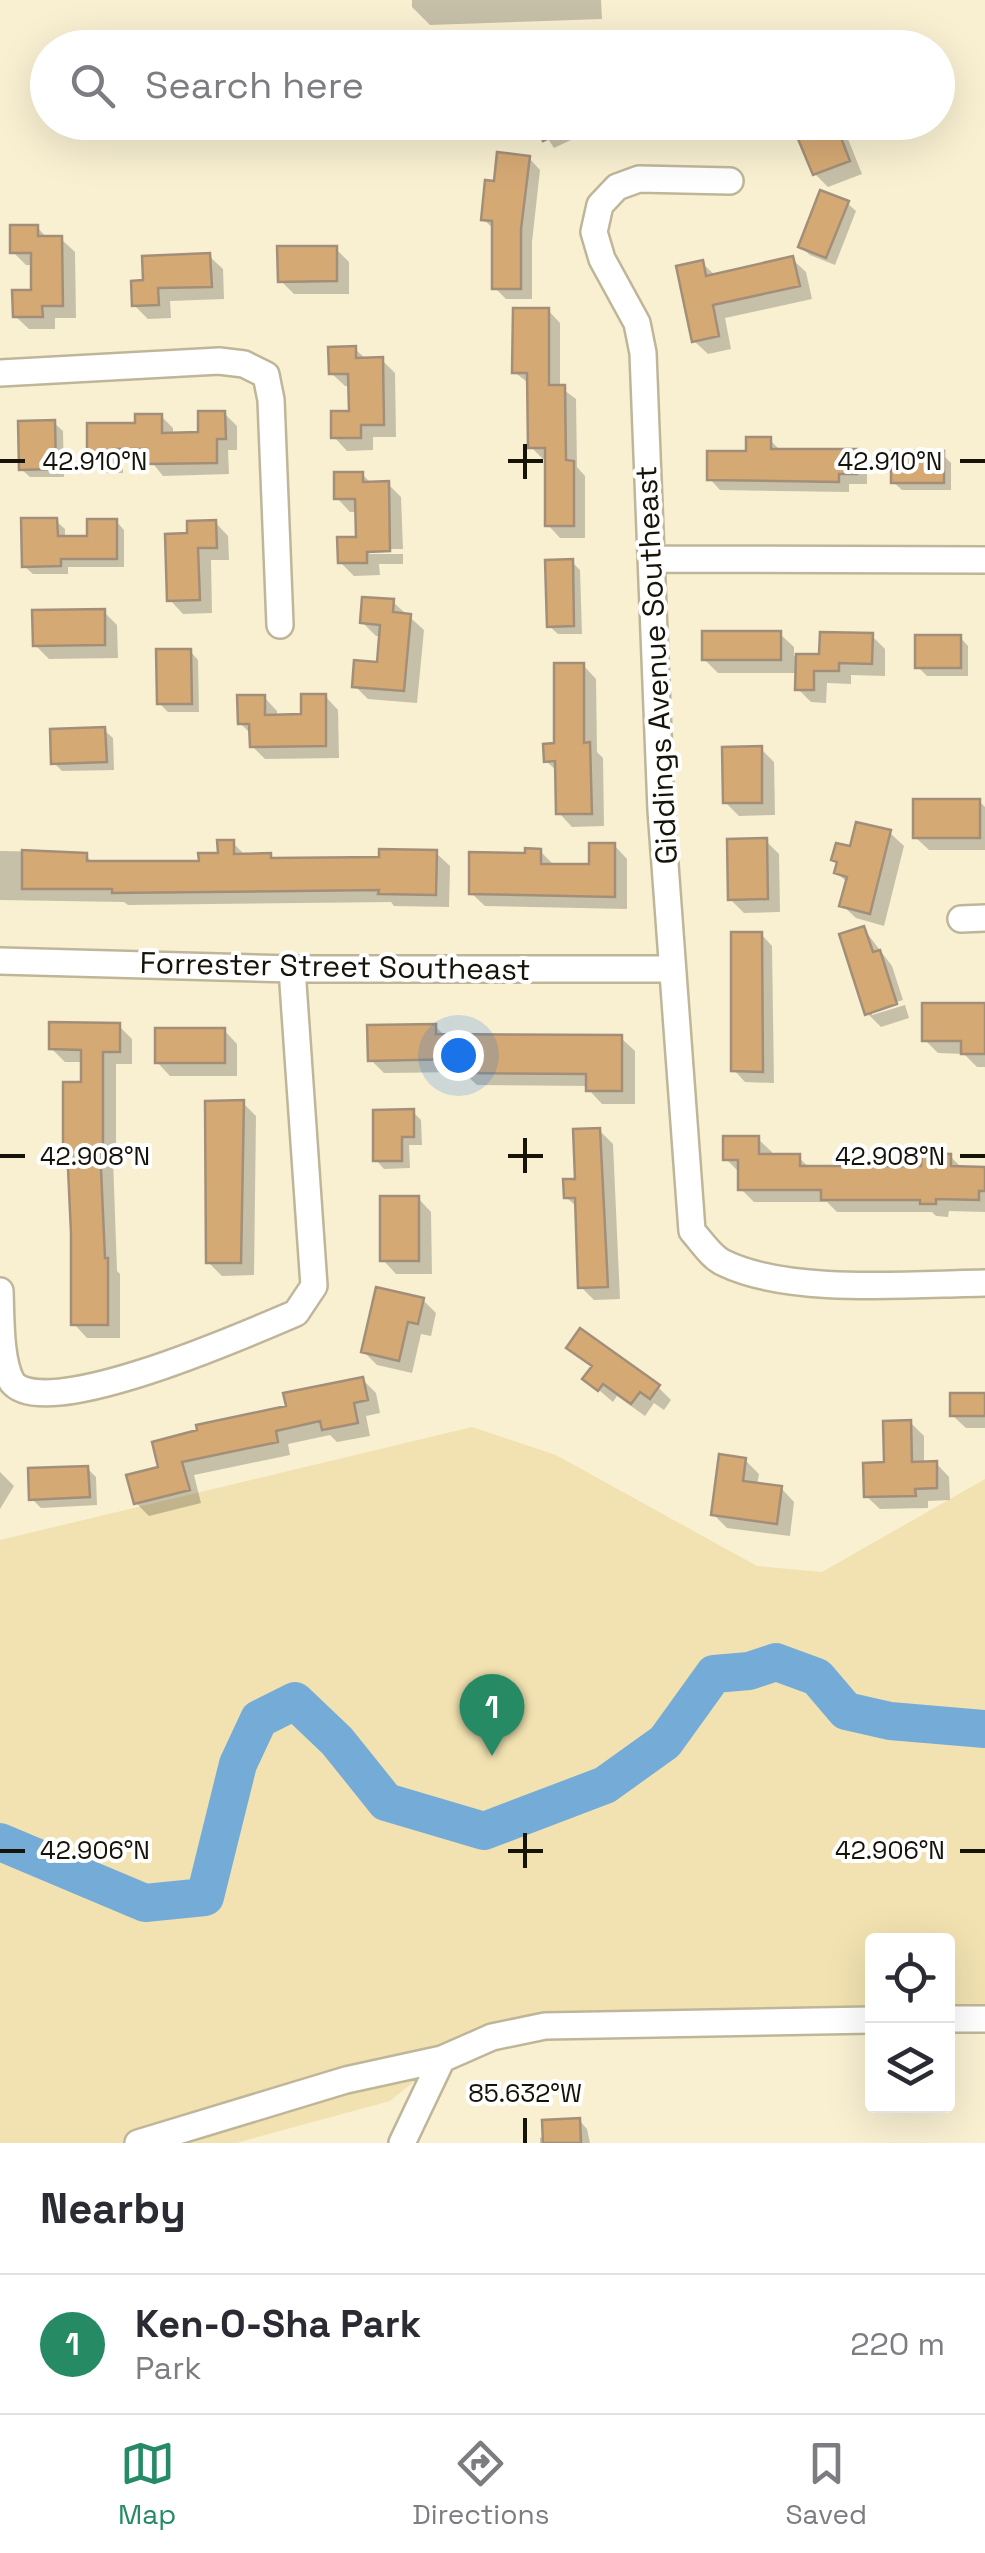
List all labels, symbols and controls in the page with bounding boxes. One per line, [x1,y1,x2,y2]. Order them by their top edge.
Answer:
search box [30,30,955,140]
icon: search [65,58,120,113]
text: Search here [145,61,364,109]
text: 42.910°N [43,445,147,477]
text: 42.910°N [838,445,942,477]
street label: Giddings Avenue Southeast [626,465,686,865]
street label: Forrester Street Southeast [139,943,531,989]
your location [433,1030,484,1081]
text: 42.908°N [40,1140,150,1172]
text: 42.908°N [835,1140,945,1172]
pin: 1 [460,1674,524,1756]
text: 42.906°N [40,1834,150,1866]
text: 42.906°N [835,1834,945,1866]
map controls [865,1933,955,2113]
button: locate [865,1933,955,2023]
button: layers [865,2023,955,2113]
text: 85.632°W [468,2077,582,2109]
text: Nearby [40,2182,186,2235]
text: Ken-O-Sha Park [135,2300,421,2348]
text: 1 [65,2324,80,2364]
text: 220 m [850,2324,945,2364]
text: Park [135,2348,202,2388]
tab: Map [118,2436,176,2532]
tab: Directions [412,2436,549,2532]
tab: Saved [785,2436,867,2532]

